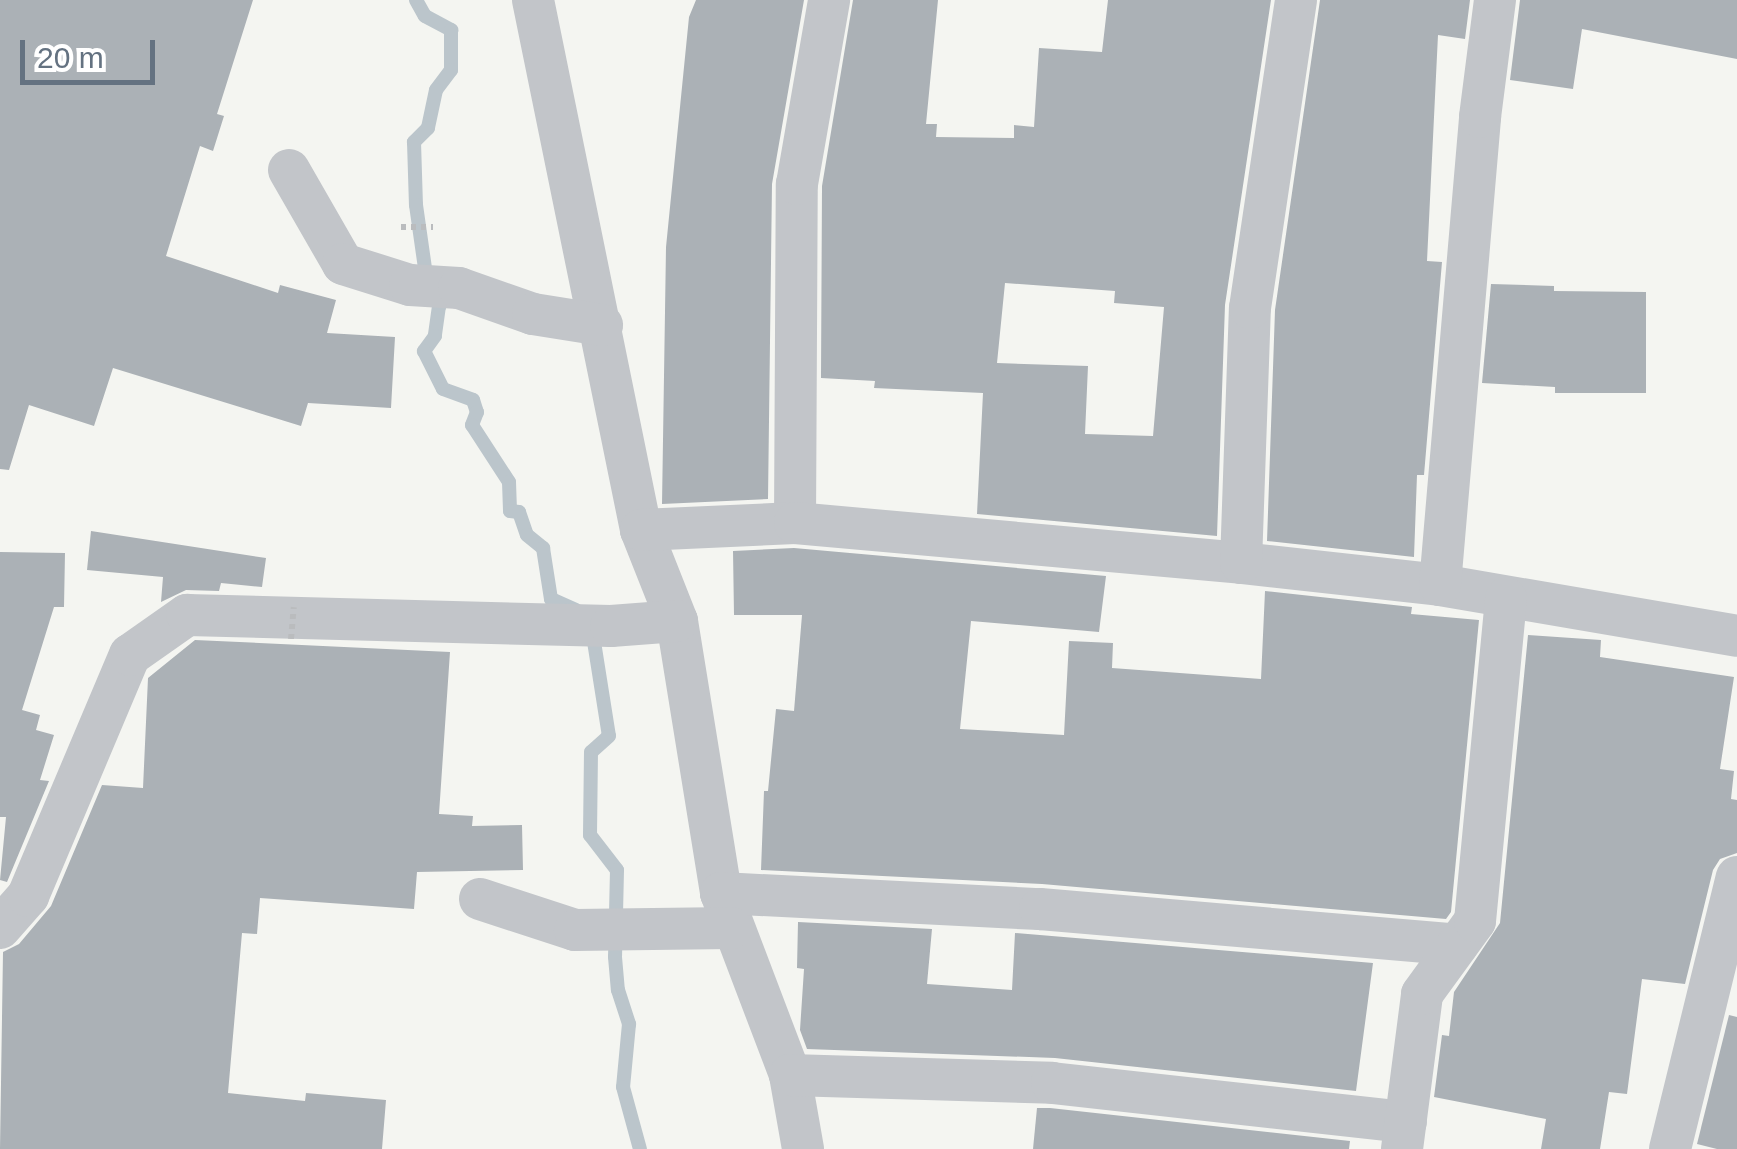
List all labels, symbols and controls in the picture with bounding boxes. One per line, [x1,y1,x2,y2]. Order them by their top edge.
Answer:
scale bar [25,20,160,82]
text: 20 m [37,41,104,74]

